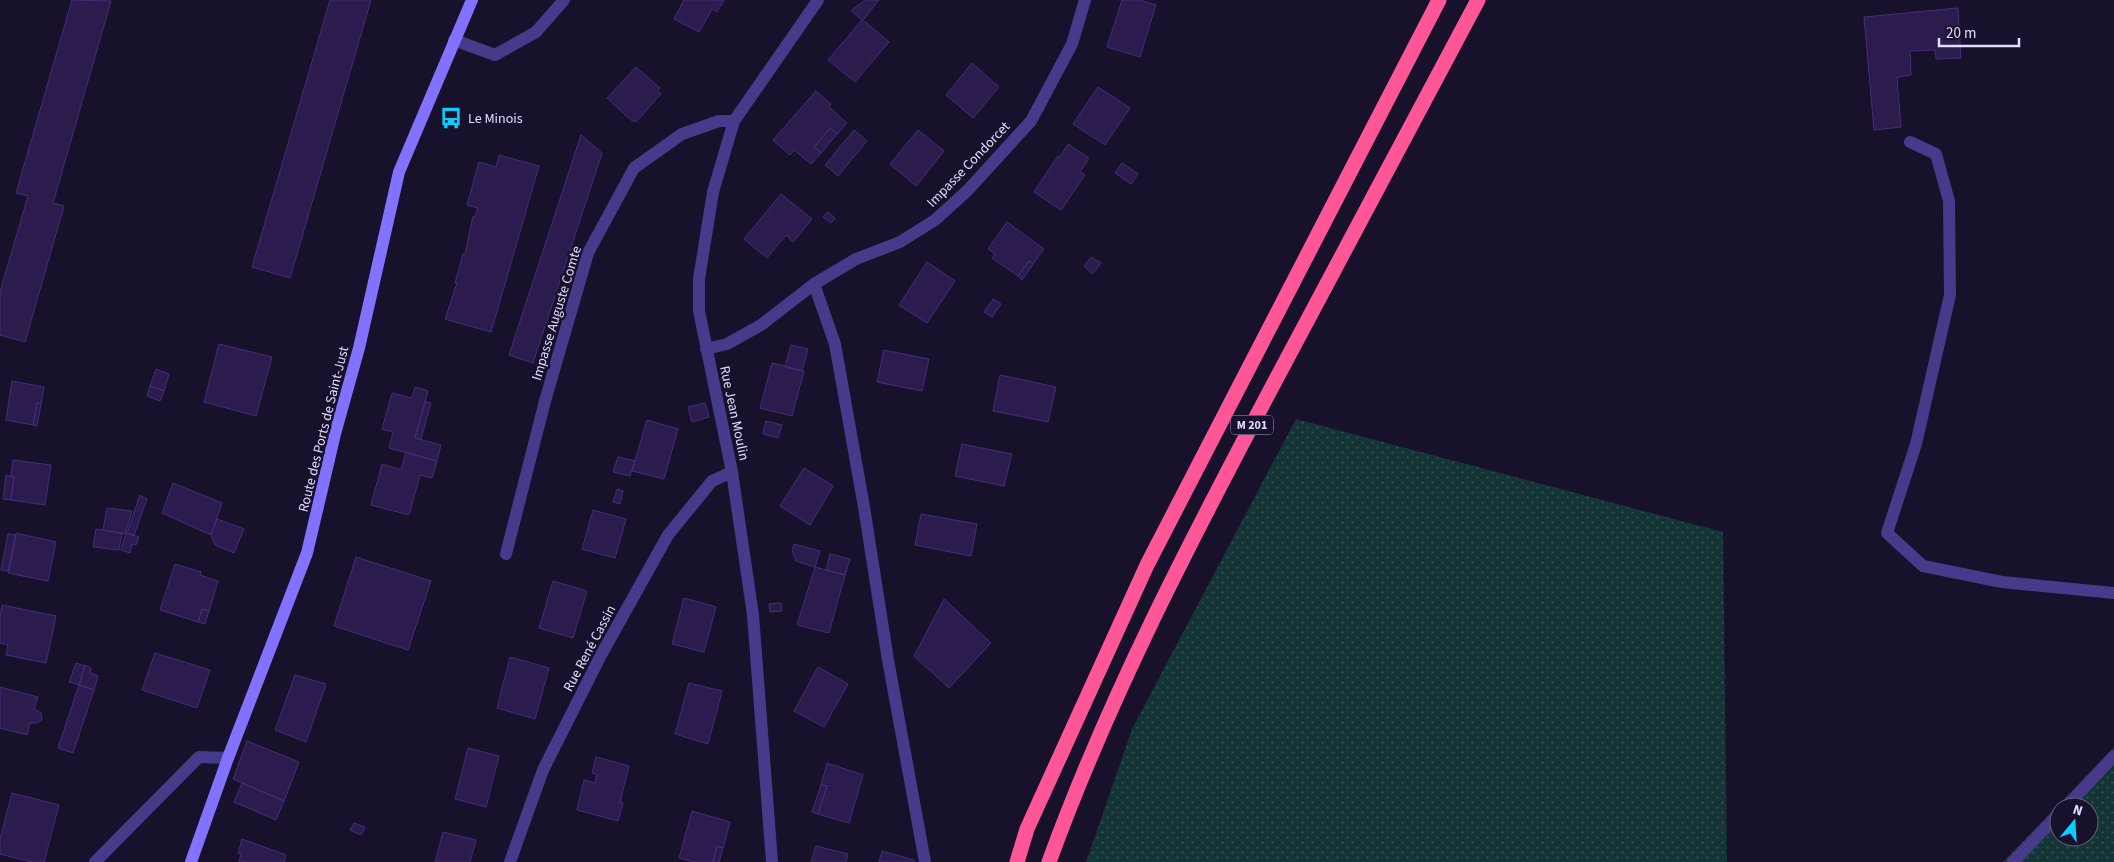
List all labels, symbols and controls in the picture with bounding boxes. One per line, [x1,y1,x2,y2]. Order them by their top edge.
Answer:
scale bar [1939,15,2019,47]
text: 20 m [1946,23,1976,44]
bus stop icon: Le Minois [438,105,464,131]
place label: Le Minois [468,109,523,129]
street label: Impasse Condorcet [923,117,1015,212]
street label: Impasse Auguste Comte [527,244,587,383]
street label: Route des Ports de Saint-Just [294,344,354,514]
street label: Rue Jean Moulin [714,364,754,462]
road number: M 201 [1231,416,1273,434]
street label: Rue René Cassin [559,602,621,695]
north arrow [2049,797,2099,847]
text: N [2070,800,2085,822]

